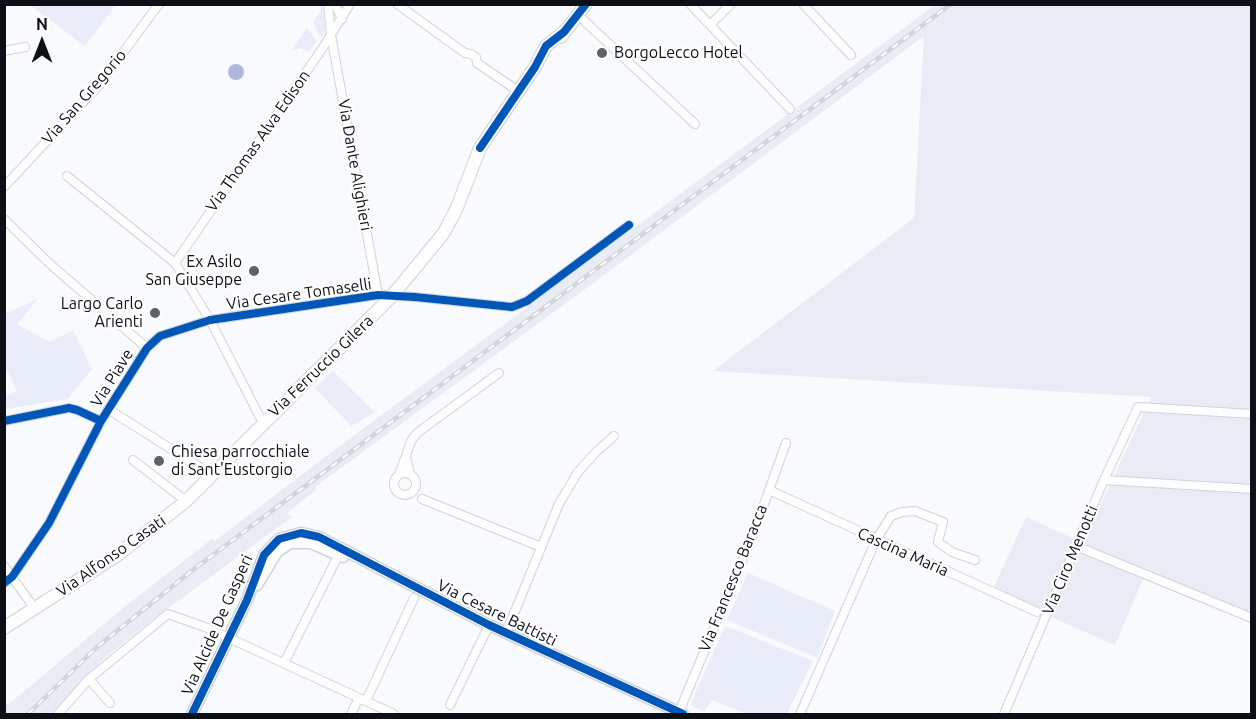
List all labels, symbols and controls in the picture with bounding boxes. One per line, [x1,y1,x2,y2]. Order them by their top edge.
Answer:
north arrow [12,12,72,72]
text: N [36,15,48,33]
place label: BorgoLecco Hotel [614,43,743,63]
street label: Via San Gregorio [38,46,130,148]
marker: BorgoLecco Hotel [595,46,609,60]
street label: Via Thomas Alva Edison [202,67,314,215]
street label: Via Dante Alighieri [334,98,376,232]
place label: Ex Asilo San Giuseppe [146,252,242,290]
marker: Ex Asilo San Giuseppe [247,264,261,278]
street label: Via Cesare Tomaselli [225,274,373,314]
place label: Largo Carlo Arienti [61,294,143,332]
marker: Largo Carlo Arienti [148,306,162,320]
street label: Via Ferruccio Gilera [265,311,377,421]
street label: Via Piave [87,345,137,411]
place label: Chiesa parrocchiale di Sant'Eustorgio [171,442,310,480]
marker: Chiesa parrocchiale di Sant'Eustorgio [152,454,166,468]
street label: Via Francesco Baracca [695,502,771,654]
street label: Via Ciro Menotti [1038,502,1102,618]
street label: Via Alfonso Casati [53,511,169,601]
street label: Cascina Maria [854,523,952,581]
street label: Via Alcide De Gasperi [177,552,257,698]
street label: Via Cesare Battisti [434,576,560,650]

